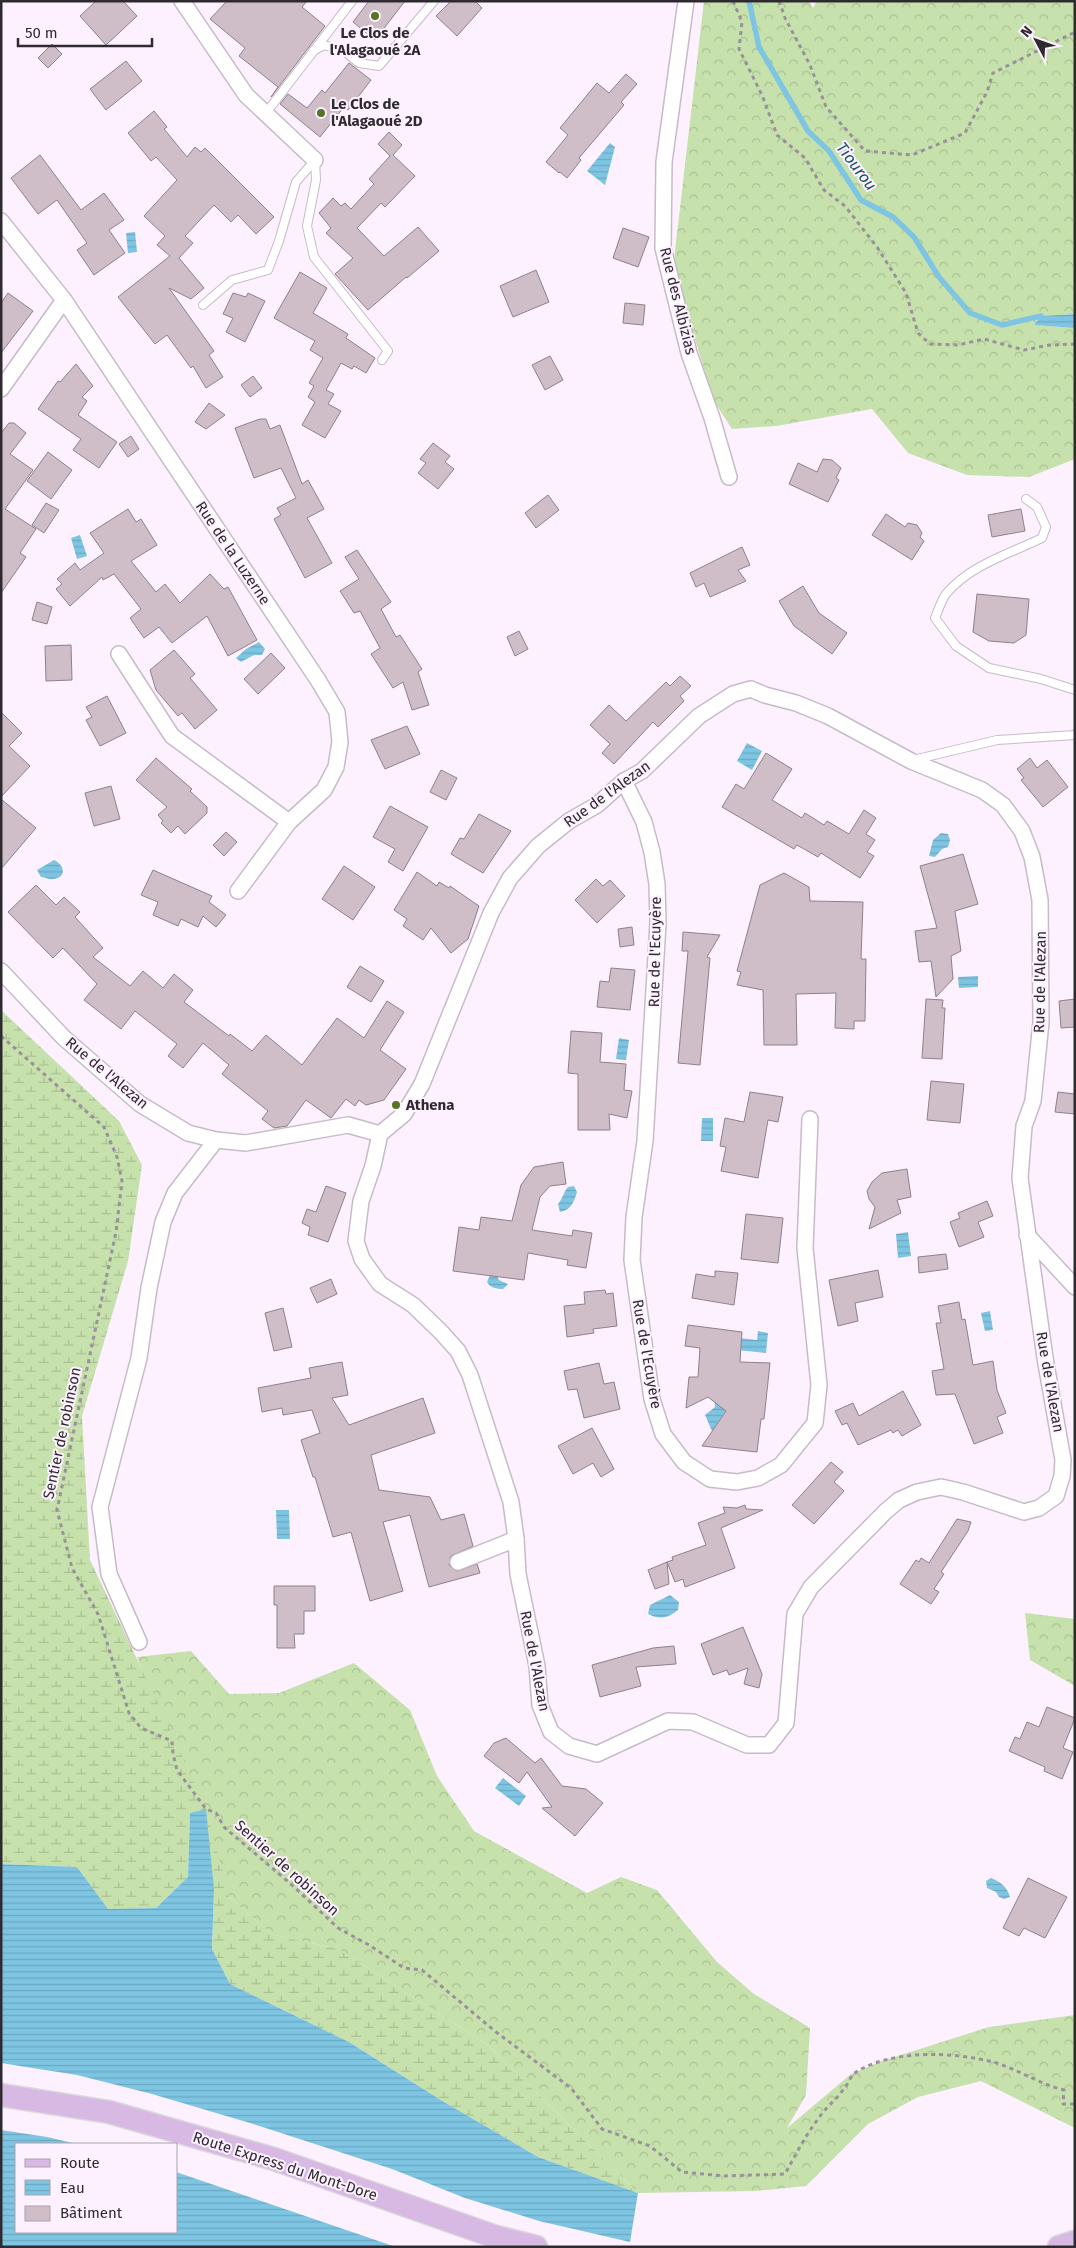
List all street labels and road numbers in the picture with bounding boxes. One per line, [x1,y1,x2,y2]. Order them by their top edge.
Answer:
street label: Rue des Albizias [656,245,700,357]
street label: Rue de la Luzerne [192,498,274,608]
street label: Rue de l'Alezan [560,757,654,831]
street label: Rue de l'Ecuyère [645,896,665,1008]
street label: Rue de l'Alezan [1030,931,1050,1033]
street label: Rue de l'Alezan [62,1033,152,1113]
street label: Rue de l'Ecuyère [628,1298,666,1410]
street label: Rue de l'Alezan [1032,1330,1068,1434]
street label: Sentier de robinson [39,1365,85,1501]
street label: Rue de l'Alezan [516,1609,554,1713]
street label: Sentier de robinson [231,1816,343,1920]
street label: Route Express du Mont-Dore [190,2128,380,2204]

